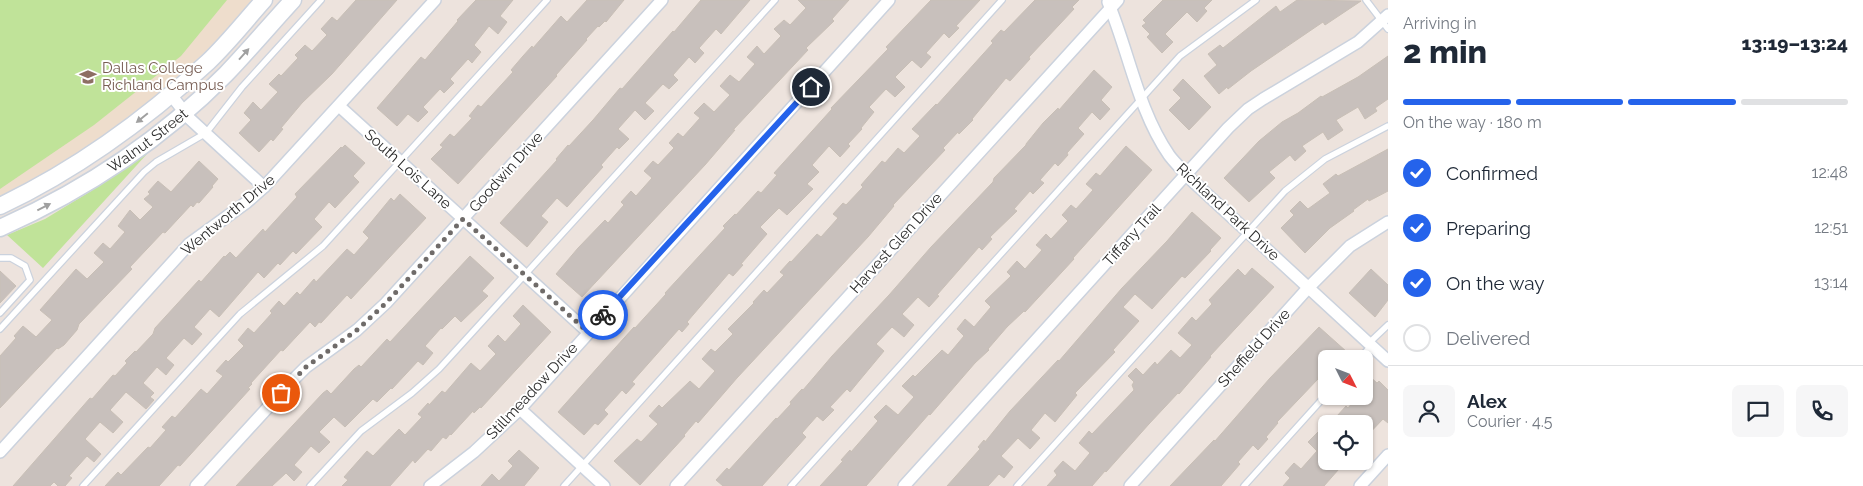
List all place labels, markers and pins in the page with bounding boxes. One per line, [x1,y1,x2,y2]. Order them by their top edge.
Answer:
place label: Dallas College Richland Campus [102,59,224,94]
pin [790,66,832,108]
school or university icon: Dallas College Richland Campus [78,67,98,87]
pin [260,372,302,414]

